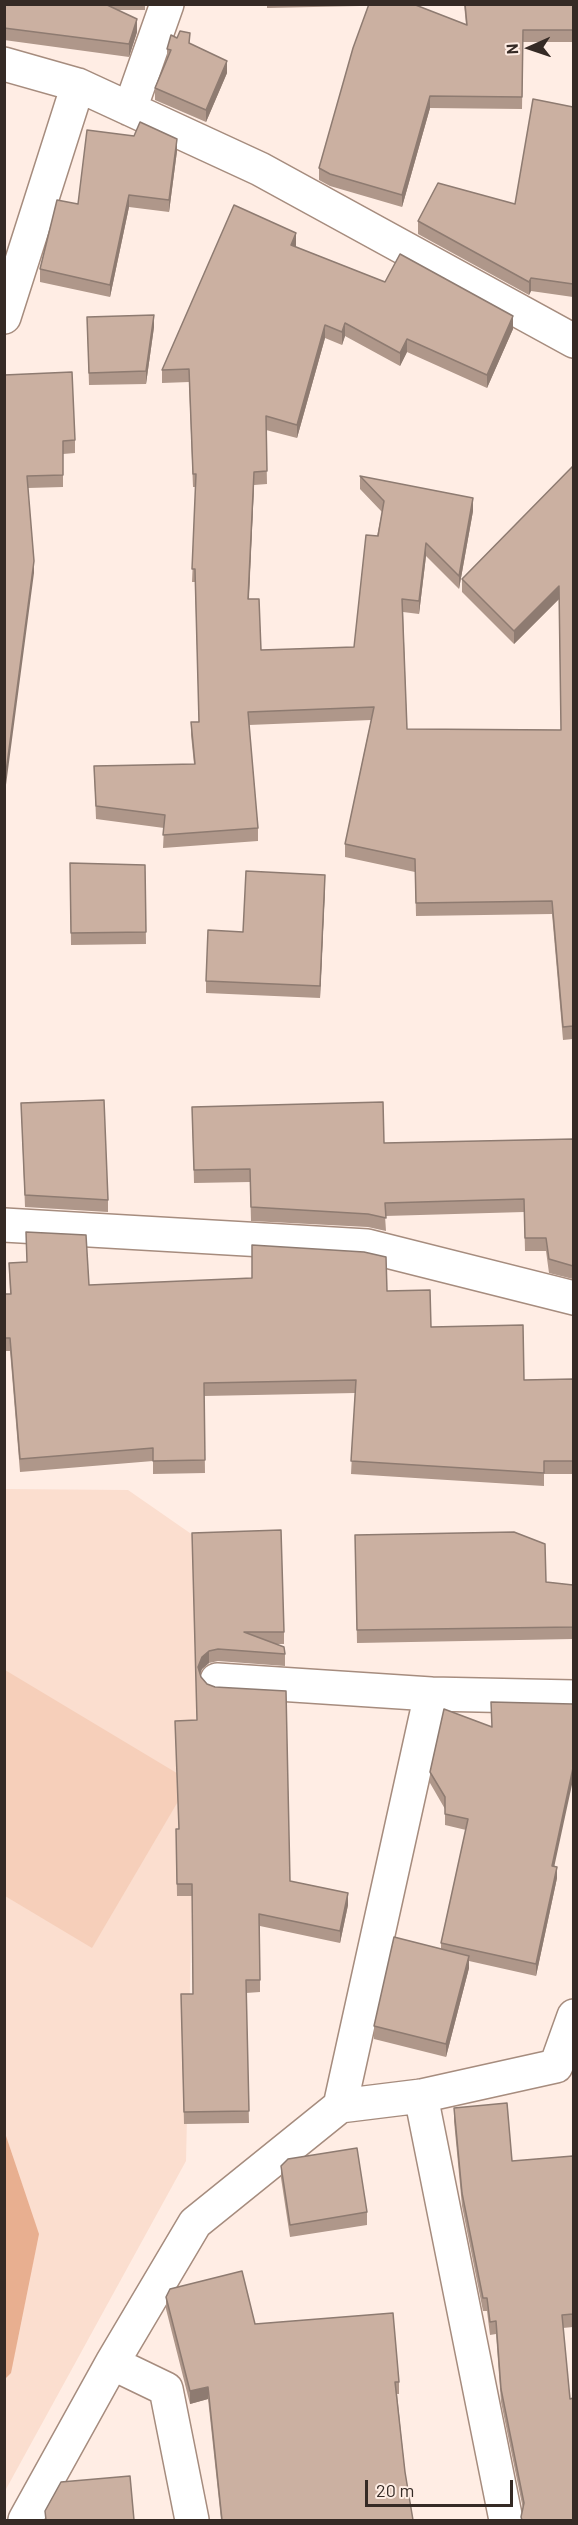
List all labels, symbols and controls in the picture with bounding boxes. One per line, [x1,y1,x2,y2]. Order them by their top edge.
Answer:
north arrow [500,18,560,78]
text: N [502,43,521,55]
scale bar [368,2468,516,2506]
text: 20 m [376,2479,414,2501]

